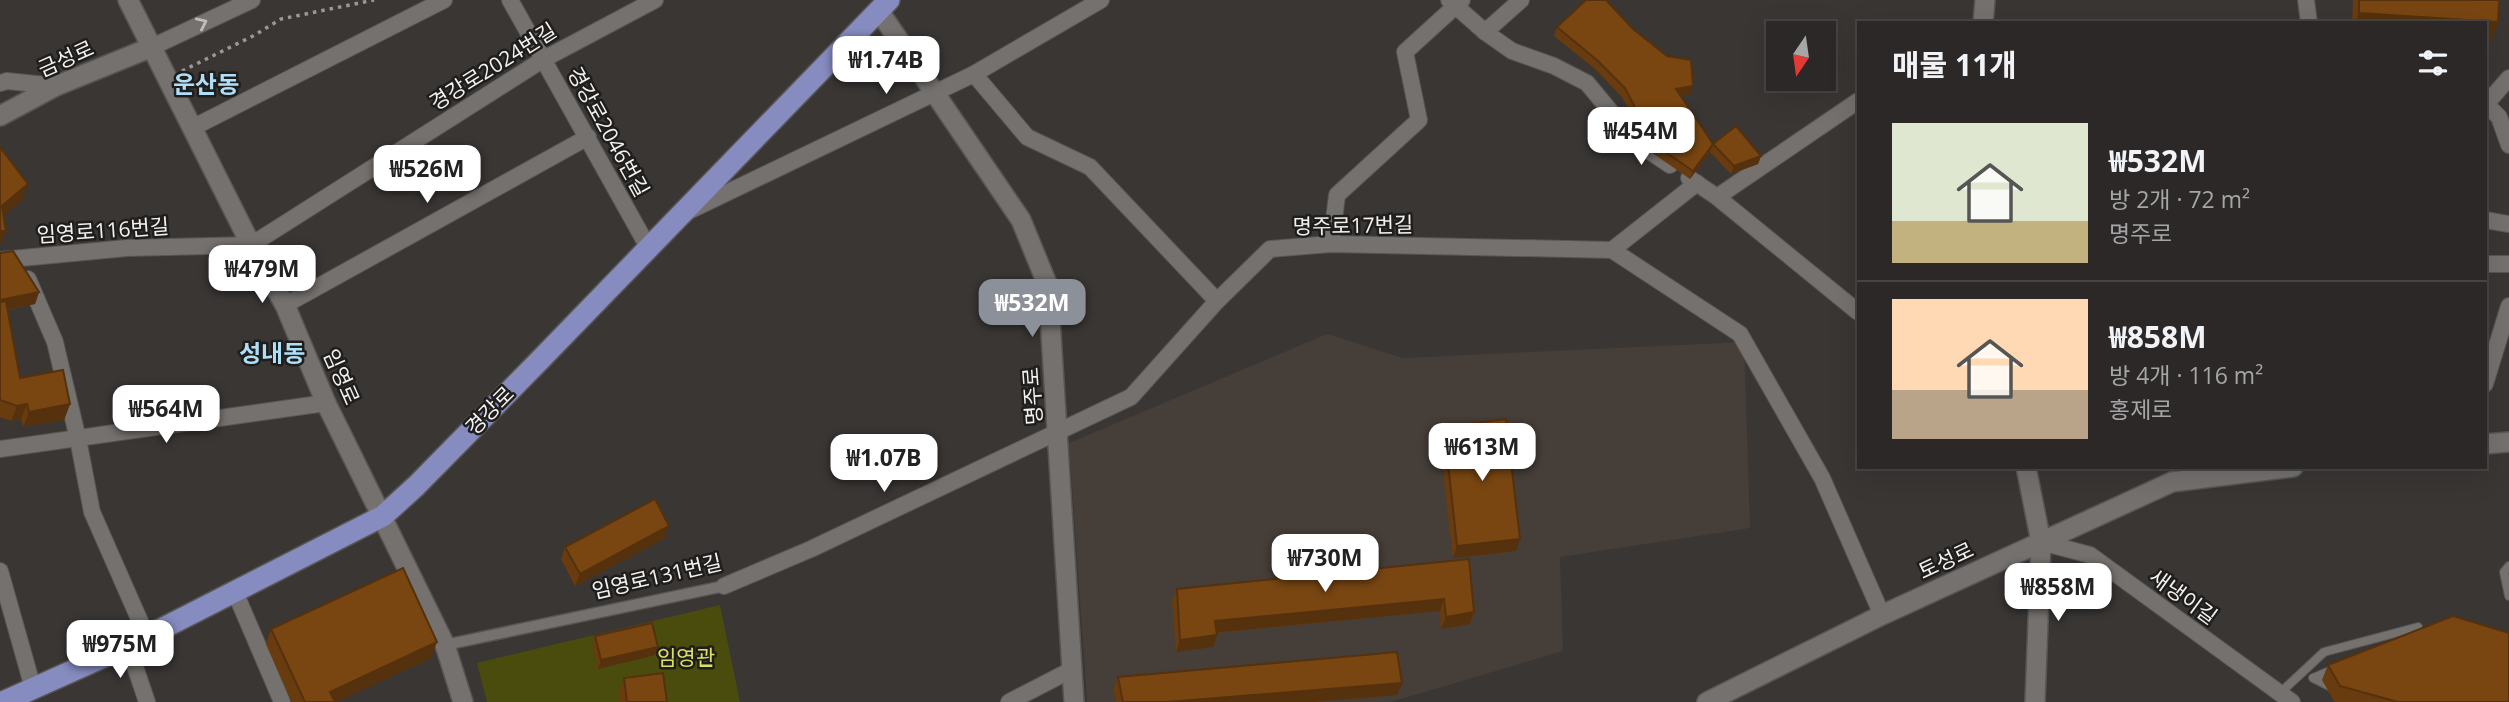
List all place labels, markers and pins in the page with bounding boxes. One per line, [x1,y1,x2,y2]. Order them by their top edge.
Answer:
pin: ₩1.74B [829,36,943,96]
pin: ₩454M [1592,108,1690,167]
pin: ₩526M [378,146,476,205]
pin: ₩479M [213,246,311,305]
pin: ₩532M [983,280,1081,339]
pin: ₩564M [117,386,215,445]
pin: ₩613M [1433,424,1531,483]
pin: ₩1.07B [827,434,941,494]
pin: ₩730M [1276,534,1374,594]
pin: ₩858M [2009,564,2107,623]
pin: ₩975M [71,620,169,680]

